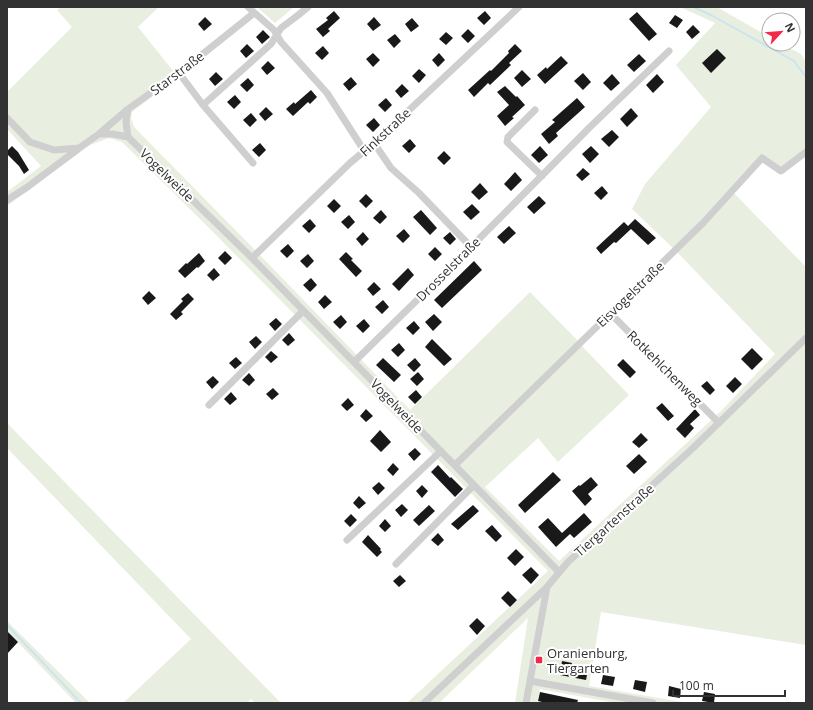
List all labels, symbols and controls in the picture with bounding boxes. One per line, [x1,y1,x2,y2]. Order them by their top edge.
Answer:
north arrow [761,12,801,52]
text: N [782,20,799,35]
street label: Starstraße [146,47,208,99]
street label: Finkstraße [356,104,414,160]
street label: Vogelweide [136,145,198,205]
street label: Drosselstraße [412,233,484,305]
street label: Eisvogelstraße [592,257,668,331]
street label: Rotkehlchenweg [623,326,707,410]
street label: Vogelweide [367,375,427,437]
street label: Tiergartenstraße [570,479,658,561]
place label: Oranienburg, Tiergarten [547,644,628,677]
marker: Oranienburg, Tiergarten [534,655,544,665]
scale bar [673,672,785,698]
text: 100 m [679,677,714,694]

